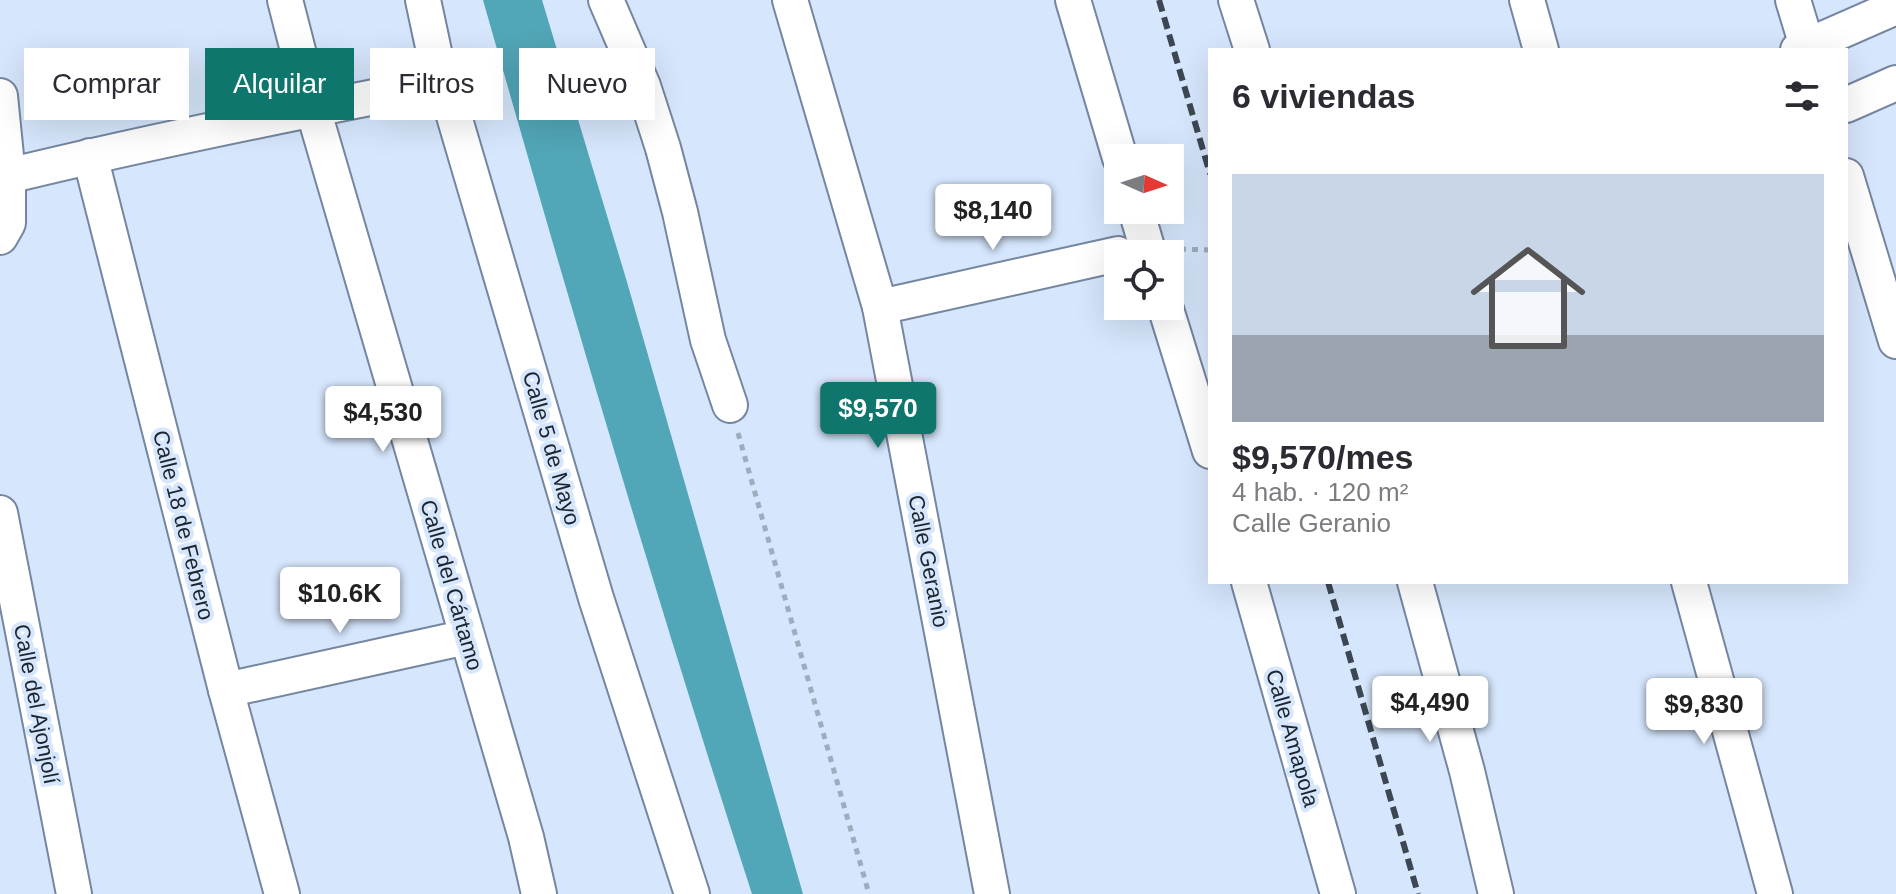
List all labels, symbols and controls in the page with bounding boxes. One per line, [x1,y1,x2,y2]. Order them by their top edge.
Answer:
chip: Comprar [24,48,189,120]
chip: Alquilar [205,48,354,120]
chip: Filtros [370,48,503,120]
chip: Nuevo [519,48,655,120]
icon: filters [1780,74,1824,118]
text: 6 viviendas [1232,77,1415,115]
north arrow [1104,144,1184,224]
map controls [1104,144,1184,320]
pin: $8,140 [928,184,1058,252]
text: $8,140 [953,195,1033,225]
icon: home [1456,226,1600,370]
button: locate [1104,240,1184,320]
street label: Calle 5 de Mayo [518,368,585,528]
pin: $9,570 [813,382,943,450]
pin: $4,530 [318,386,448,454]
text: $9,570 [838,393,918,423]
text: $4,530 [343,397,423,427]
street label: Calle 18 de Febrero [148,428,219,622]
text: $9,570/mes [1232,438,1414,476]
text: 4 hab. · 120 m² [1232,477,1408,507]
street label: Calle Geranio [903,493,954,630]
street label: Calle del Cártamo [415,497,488,673]
text: Calle Geranio [1232,508,1391,538]
pin: $10.6K [275,567,405,635]
text: $10.6K [298,578,382,608]
street label: Calle del Ajonjolí [9,622,64,786]
street label: Calle Amapola [1261,667,1324,810]
pin: $4,490 [1365,676,1495,744]
pin: $9,830 [1639,678,1769,746]
text: $4,490 [1390,687,1470,717]
text: $9,830 [1664,689,1744,719]

